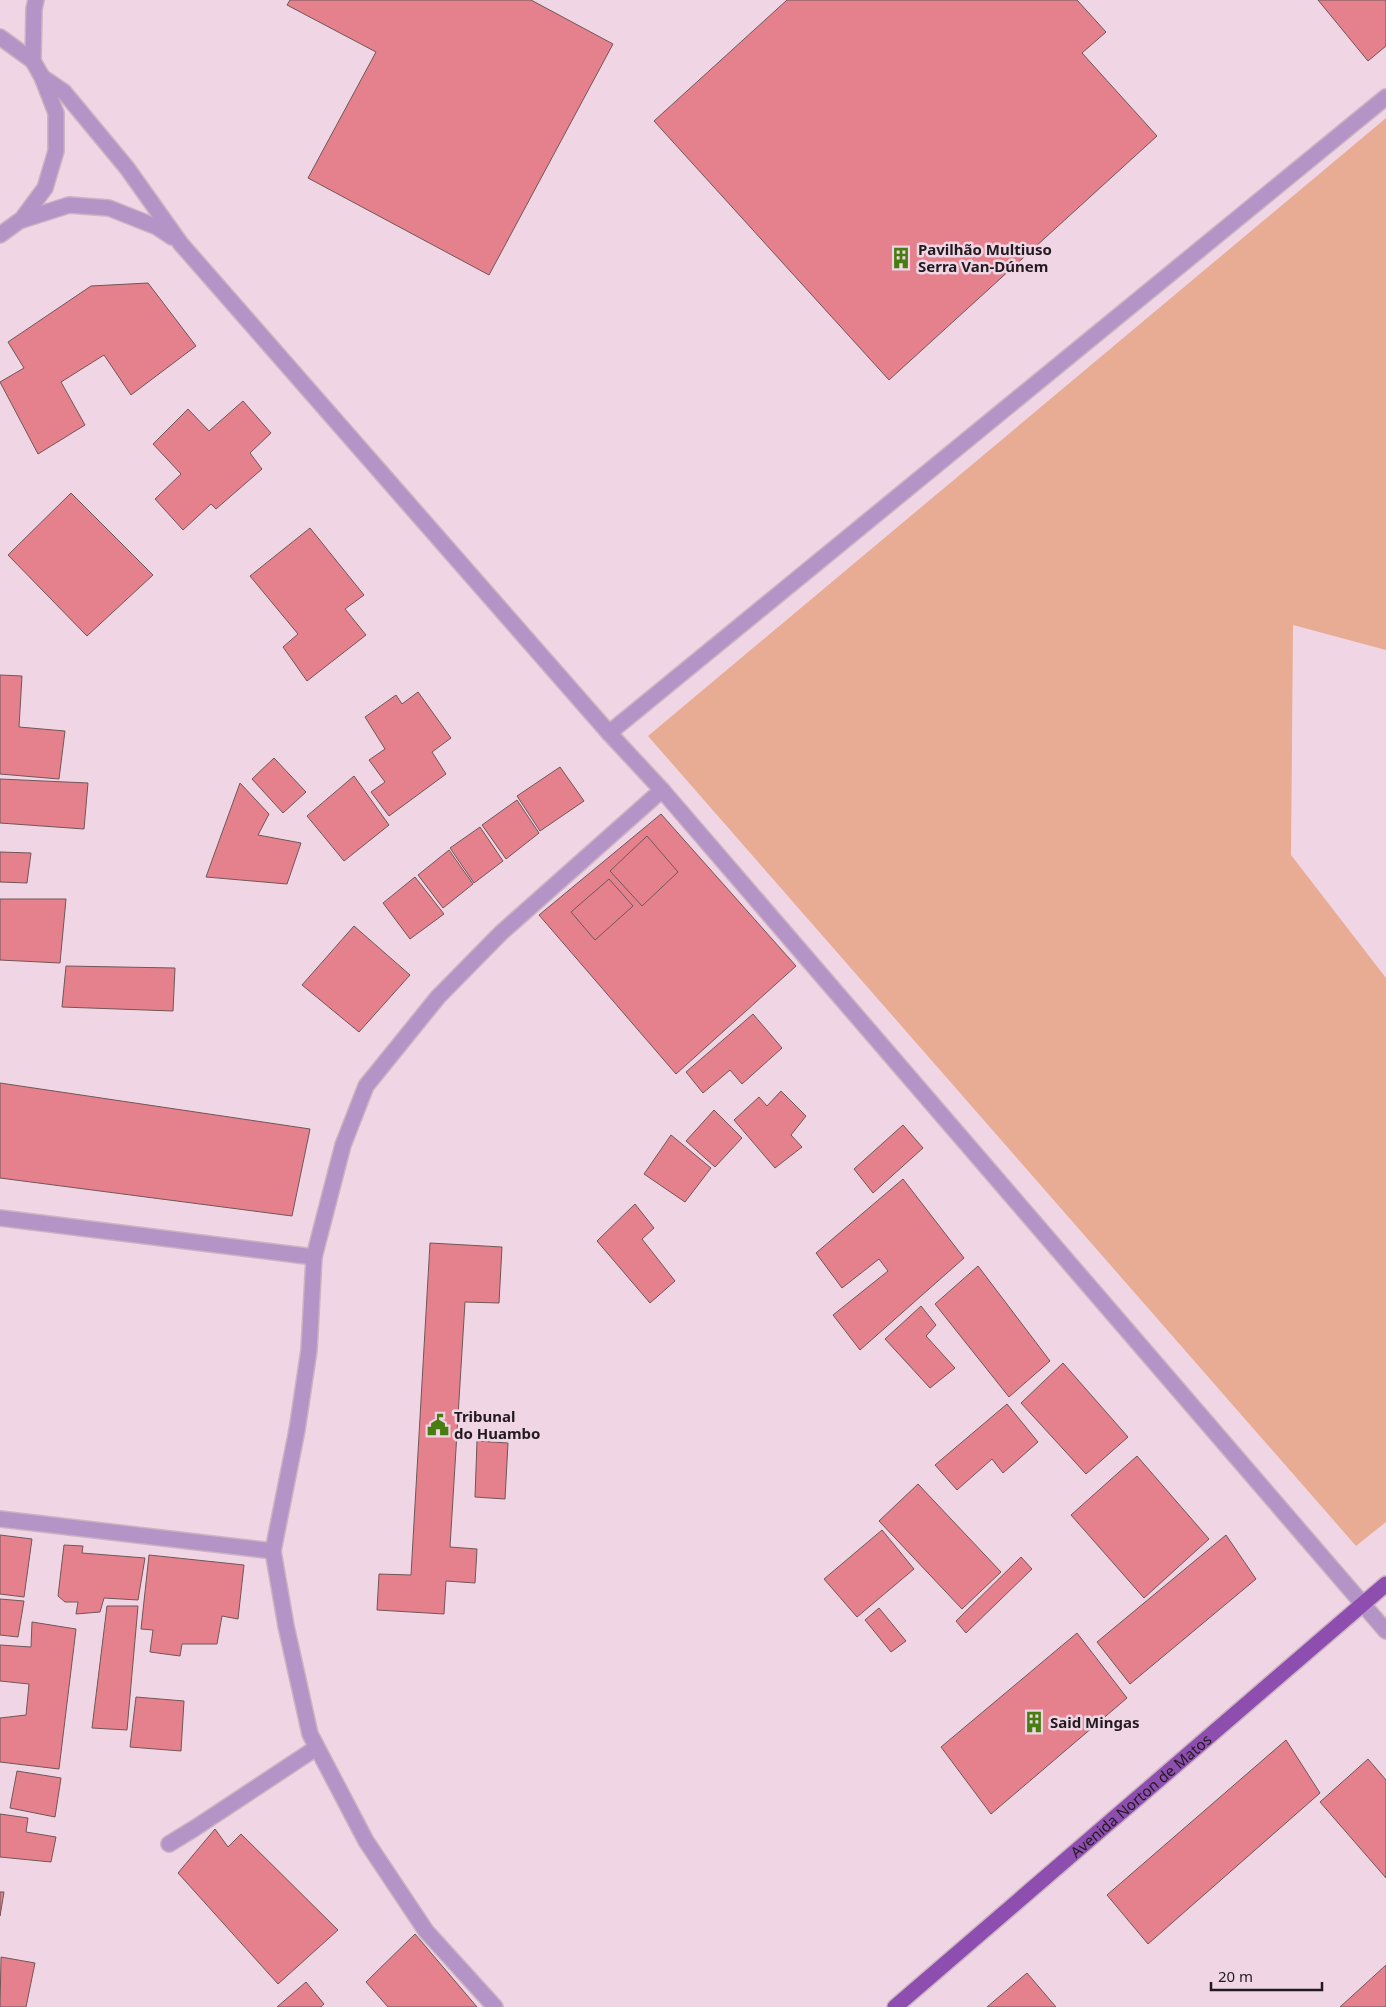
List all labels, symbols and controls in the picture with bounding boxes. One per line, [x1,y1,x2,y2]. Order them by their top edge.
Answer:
place label: Pavilhão Multiuso Serra Van-Dúnem [918,239,1052,276]
building icon: Pavilhão Multiuso Serra Van-Dúnem [888,245,914,271]
place label: Tribunal do Huambo [454,1406,540,1443]
public building icon: Tribunal do Huambo [425,1412,451,1438]
building icon: Said Mingas [1021,1709,1047,1735]
place label: Said Mingas [1050,1712,1140,1732]
street label: Avenida Norton de Matos [1066,1729,1215,1862]
scale bar [1211,1960,1322,1992]
text: 20 m [1218,1966,1253,1986]

